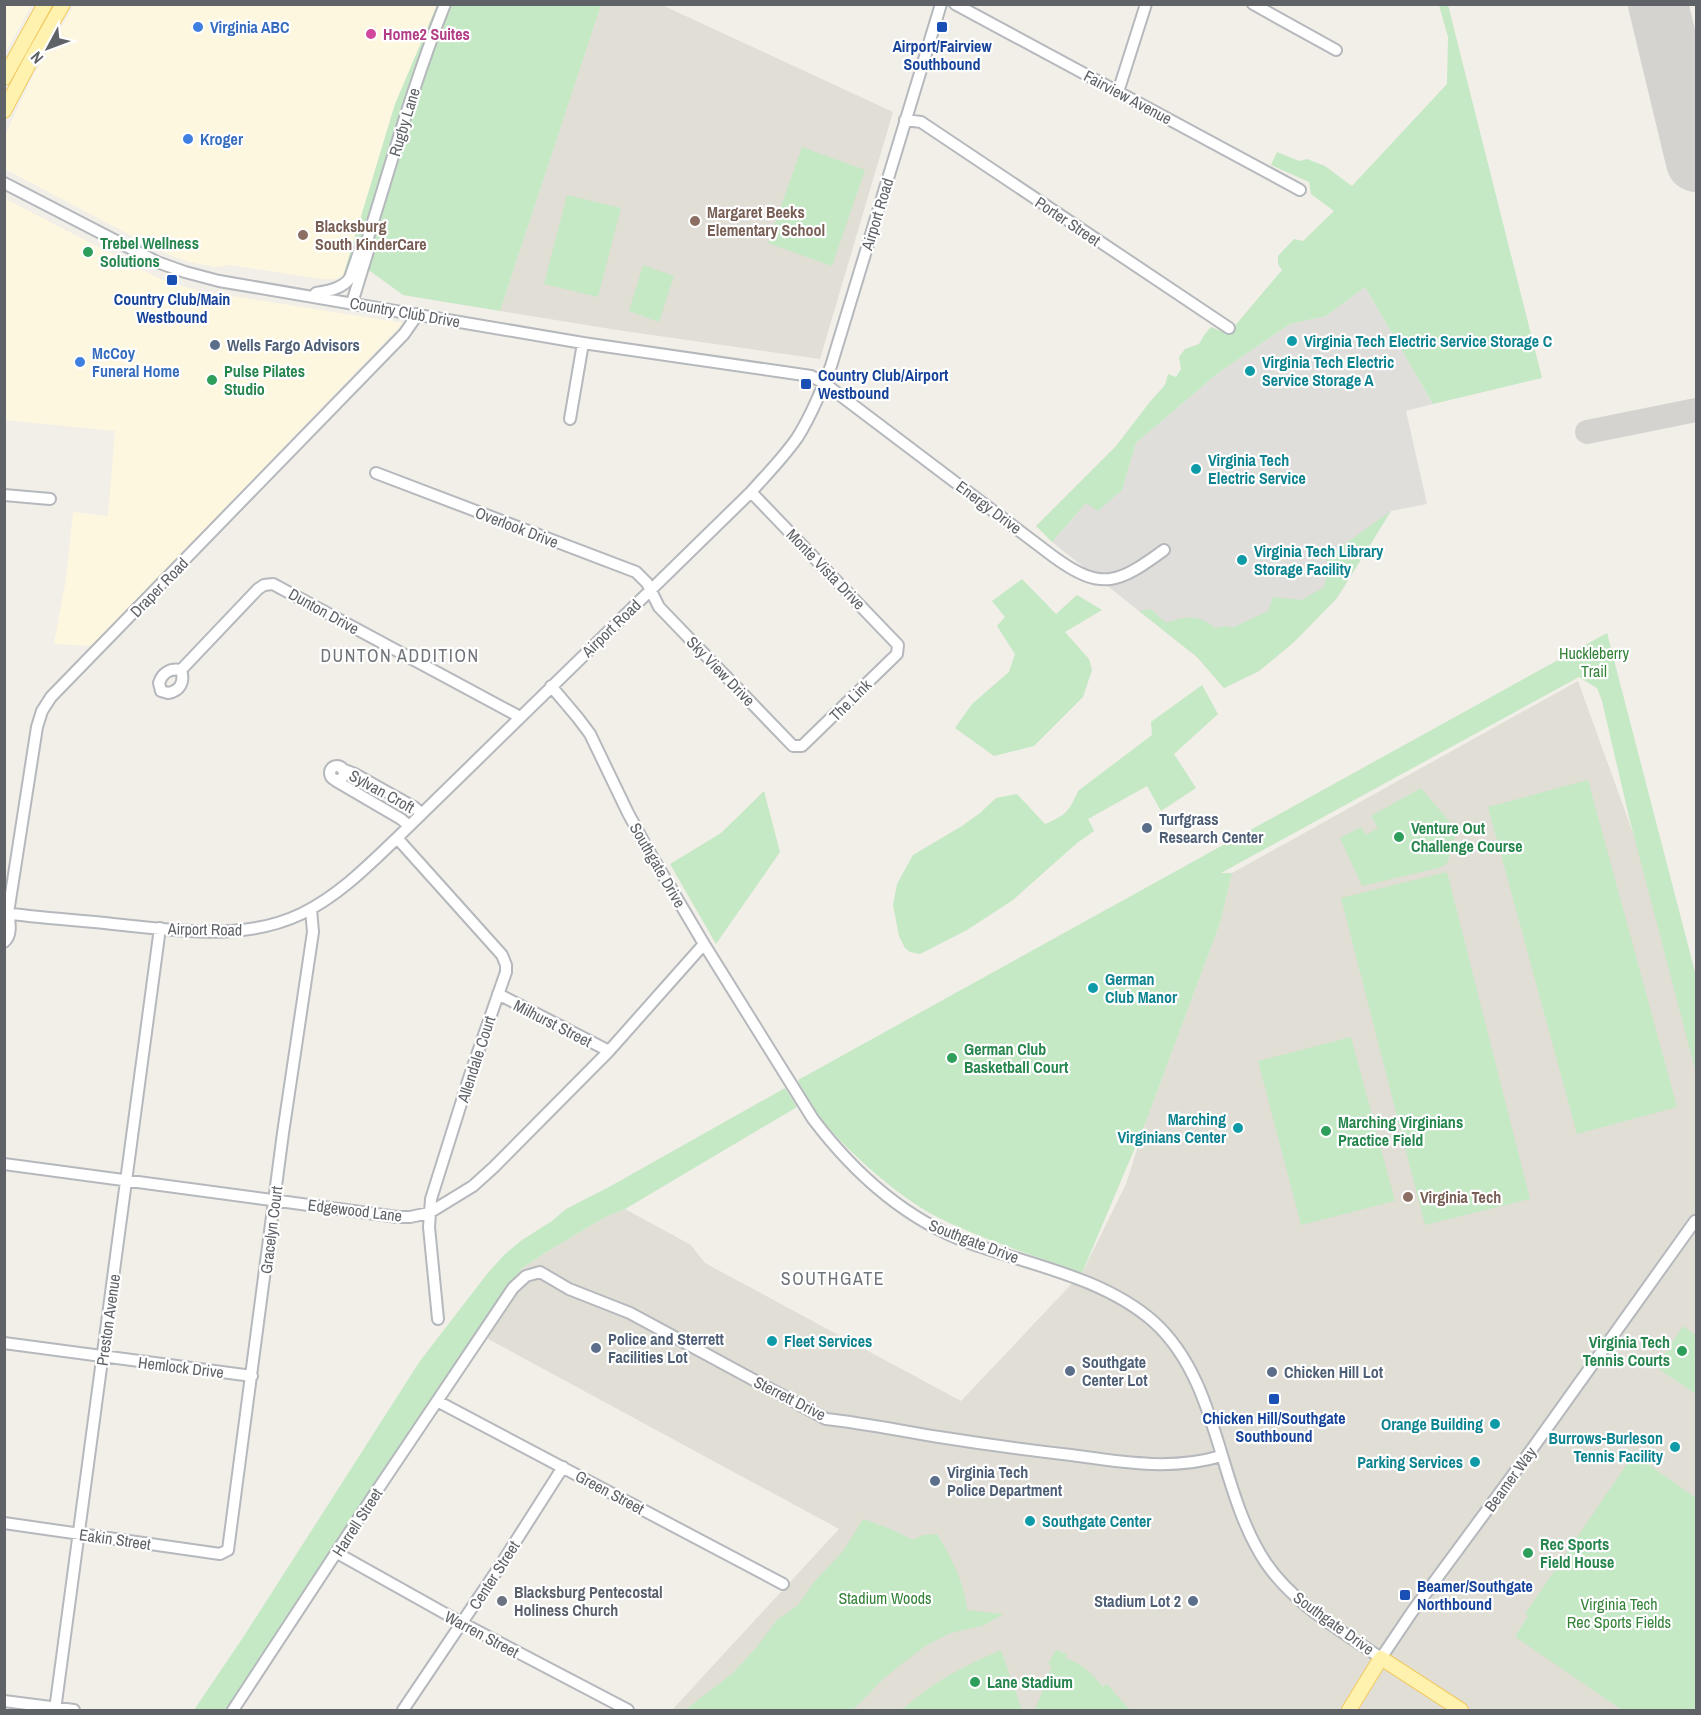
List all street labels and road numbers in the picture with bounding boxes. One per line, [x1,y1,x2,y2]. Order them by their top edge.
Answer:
street label: Fairview Avenue [1080,65,1176,129]
street label: Rugby Lane [383,85,425,159]
street label: Airport Road [855,175,898,254]
street label: Porter Street [1031,191,1105,251]
street label: Country Club Drive [348,291,462,333]
street label: Energy Drive [952,475,1026,539]
street label: Overlook Drive [472,501,562,553]
street label: Monte Vista Drive [782,524,870,614]
street label: Draper Road [125,552,193,622]
street label: Dunton Drive [285,583,363,639]
street label: Airport Road [576,594,645,662]
street label: Sky View Drive [682,631,760,711]
street label: The Link [824,674,876,726]
street label: Sylvan Croft [345,764,419,818]
street label: Southgate Drive [625,818,691,912]
street label: Airport Road [167,917,242,941]
street label: Milhurst Street [510,994,596,1052]
street label: Allendale Court [451,1013,500,1106]
street label: Gracelyn Court [255,1185,287,1275]
street label: Edgewood Lane [307,1193,403,1227]
street label: Southgate Drive [926,1214,1022,1268]
street label: Preston Avenue [91,1273,125,1367]
street label: Hemlock Drive [137,1351,225,1383]
street label: Sterrett Drive [750,1370,830,1426]
street label: Beamer Way [1479,1442,1541,1516]
street label: Green Street [572,1465,649,1520]
street label: Harrell Street [327,1483,387,1560]
street label: Eakin Street [78,1523,153,1555]
street label: Center Street [464,1536,525,1614]
street label: Southgate Drive [1289,1586,1379,1660]
street label: Warren Street [441,1605,523,1663]

